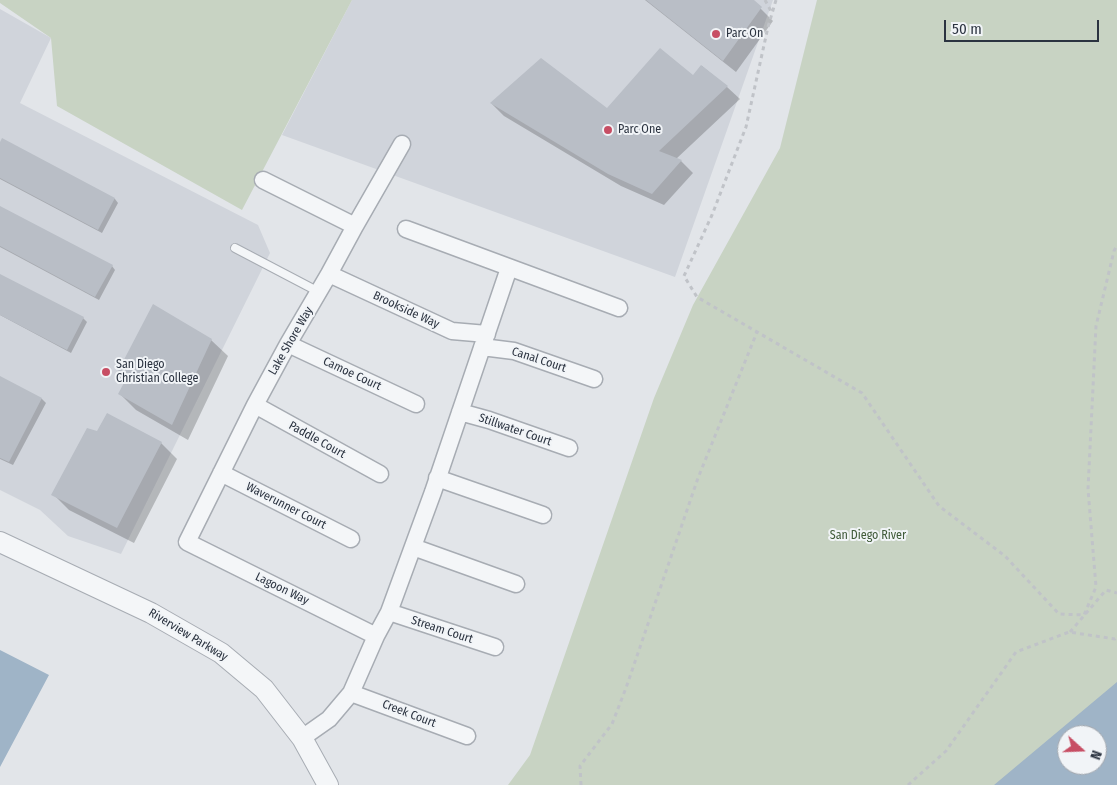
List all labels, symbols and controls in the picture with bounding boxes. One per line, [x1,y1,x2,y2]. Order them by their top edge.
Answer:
scale bar [947,10,1102,42]
text: 50 m [952,20,982,38]
place label: Parc On [726,27,763,41]
marker: Parc On [710,28,722,40]
place label: Parc One [618,123,661,137]
marker: Parc One [602,124,614,136]
street label: Brookside Way [371,288,441,332]
street label: Lake Shore Way [266,304,316,378]
street label: Canal Court [510,344,568,376]
street label: Camoe Court [321,354,383,394]
place label: San Diego Christian College [116,358,198,386]
marker: San Diego Christian College [100,366,112,378]
street label: Stillwater Court [477,411,553,449]
street label: Paddle Court [286,418,348,462]
street label: Waverunner Court [243,480,329,532]
park label: San Diego River [830,529,906,543]
street label: Lagoon Way [253,570,311,608]
street label: Riverview Parkway [146,606,230,664]
street label: Stream Court [409,613,475,647]
street label: Creek Court [380,697,438,731]
north arrow [1057,725,1107,775]
text: N [1086,748,1105,762]

